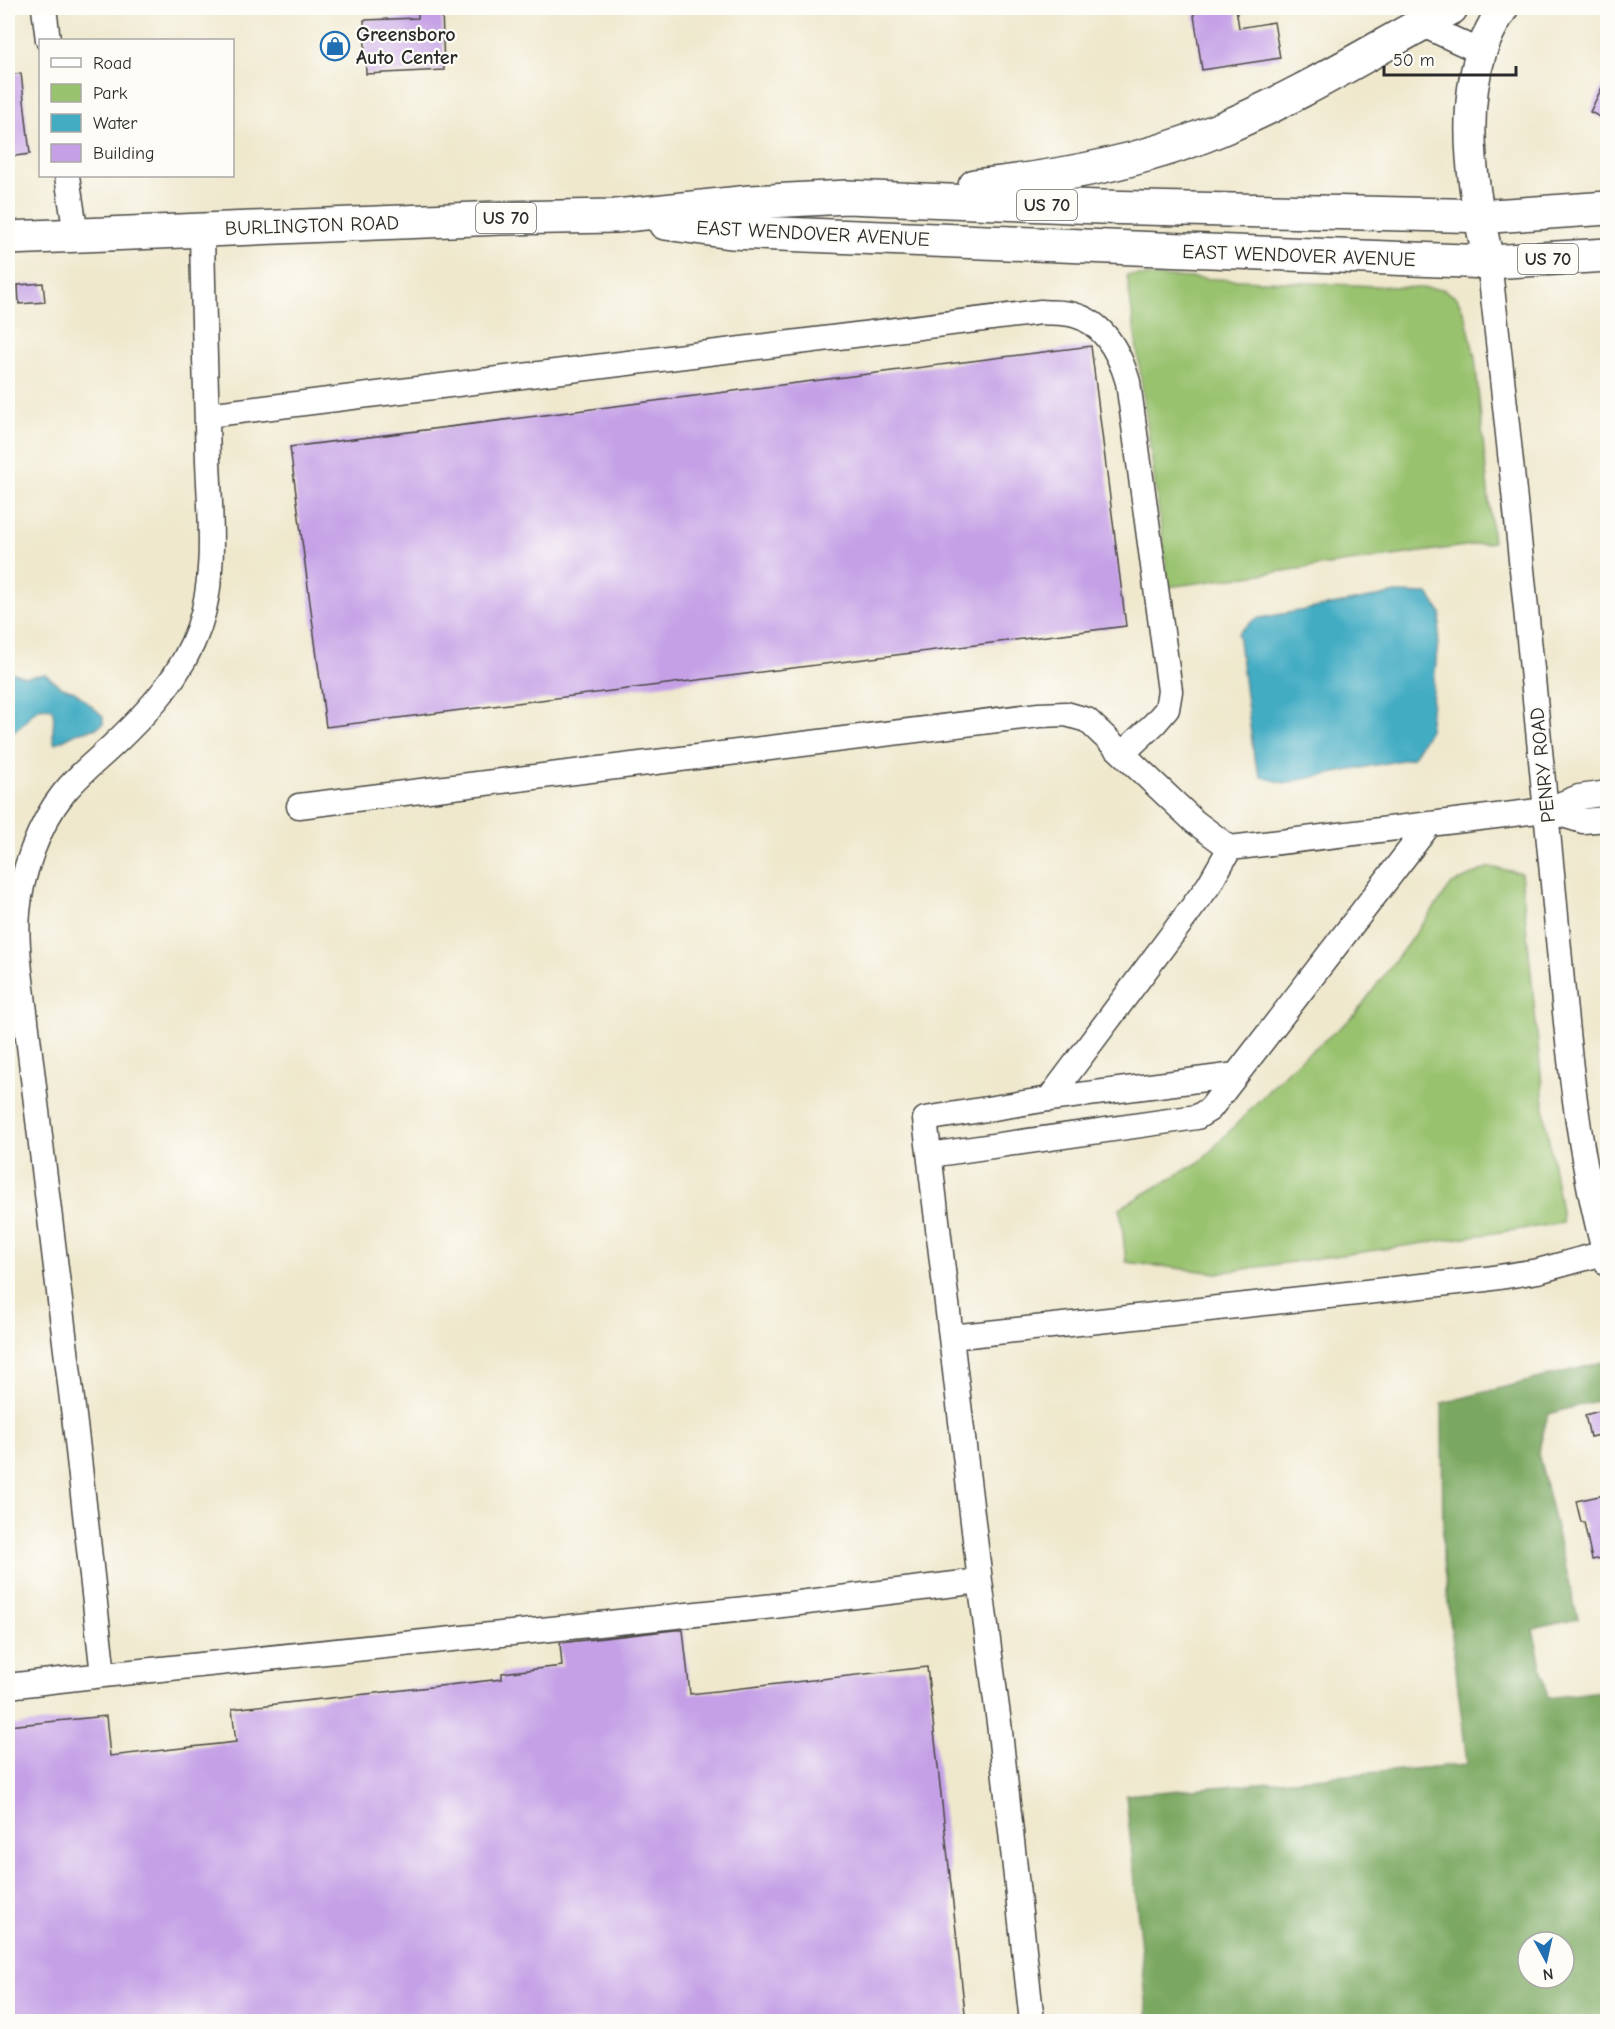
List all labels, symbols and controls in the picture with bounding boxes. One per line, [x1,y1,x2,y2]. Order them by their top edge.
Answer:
place label: Greensboro Auto Center [356,23,458,69]
shop icon: Greensboro Auto Center [319,30,351,62]
legend [39,39,234,177]
scale bar [1384,39,1516,77]
text: 50 m [1393,50,1435,71]
text: Road [93,53,132,74]
text: Park [93,83,128,104]
text: Water [93,113,138,134]
text: Building [93,143,155,164]
road number: US 70 [1017,190,1077,220]
road number: US 70 [476,203,536,233]
street label: BURLINGTON ROAD [224,211,400,240]
street label: EAST WENDOVER AVENUE [696,216,930,251]
street label: EAST WENDOVER AVENUE [1182,240,1416,271]
road number: US 70 [1518,244,1578,274]
street label: PENRY ROAD [1525,706,1560,824]
north arrow [1516,1930,1576,1990]
text: N [1542,1964,1554,1984]

